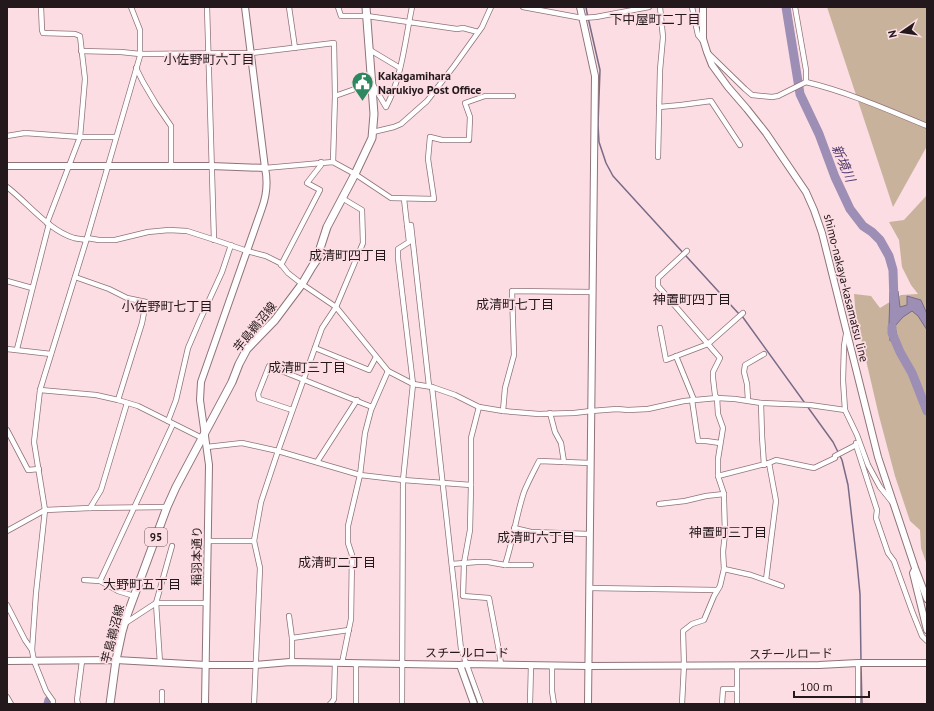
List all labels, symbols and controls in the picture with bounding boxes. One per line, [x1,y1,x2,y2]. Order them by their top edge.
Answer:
district label: 下中屋町二丁目 [609,11,701,28]
north arrow [882,12,922,52]
text: N [885,29,900,39]
district label: 小佐野町六丁目 [163,51,255,68]
place label: Kakagamihara Narukiyo Post Office [378,68,481,97]
public building icon: Kakagamihara Narukiyo Post Office [350,70,376,103]
water label: 新境川 [828,142,860,186]
street label: shimo-nakaya-kasamatsu line [821,212,872,363]
district label: 成清町四丁目 [309,247,387,264]
district label: 神置町四丁目 [653,291,731,308]
district label: 成清町七丁目 [476,296,554,313]
district label: 小佐野町七丁目 [121,298,213,315]
street label: 芋島鵜沼線 [230,299,279,355]
district label: 成清町三丁目 [268,359,346,376]
district label: 神置町三丁目 [689,524,767,541]
street label: 稲羽本通り [188,526,205,586]
road number: 95 [145,528,167,546]
district label: 成清町六丁目 [497,529,575,546]
district label: 成清町二丁目 [298,554,376,571]
district label: 大野町五丁目 [103,576,181,593]
street label: 芋島鵜沼線 [98,603,127,665]
street label: スチールロード [425,645,509,660]
street label: スチールロード [749,645,833,662]
scale bar [794,673,869,699]
text: 100 m [800,679,833,694]

